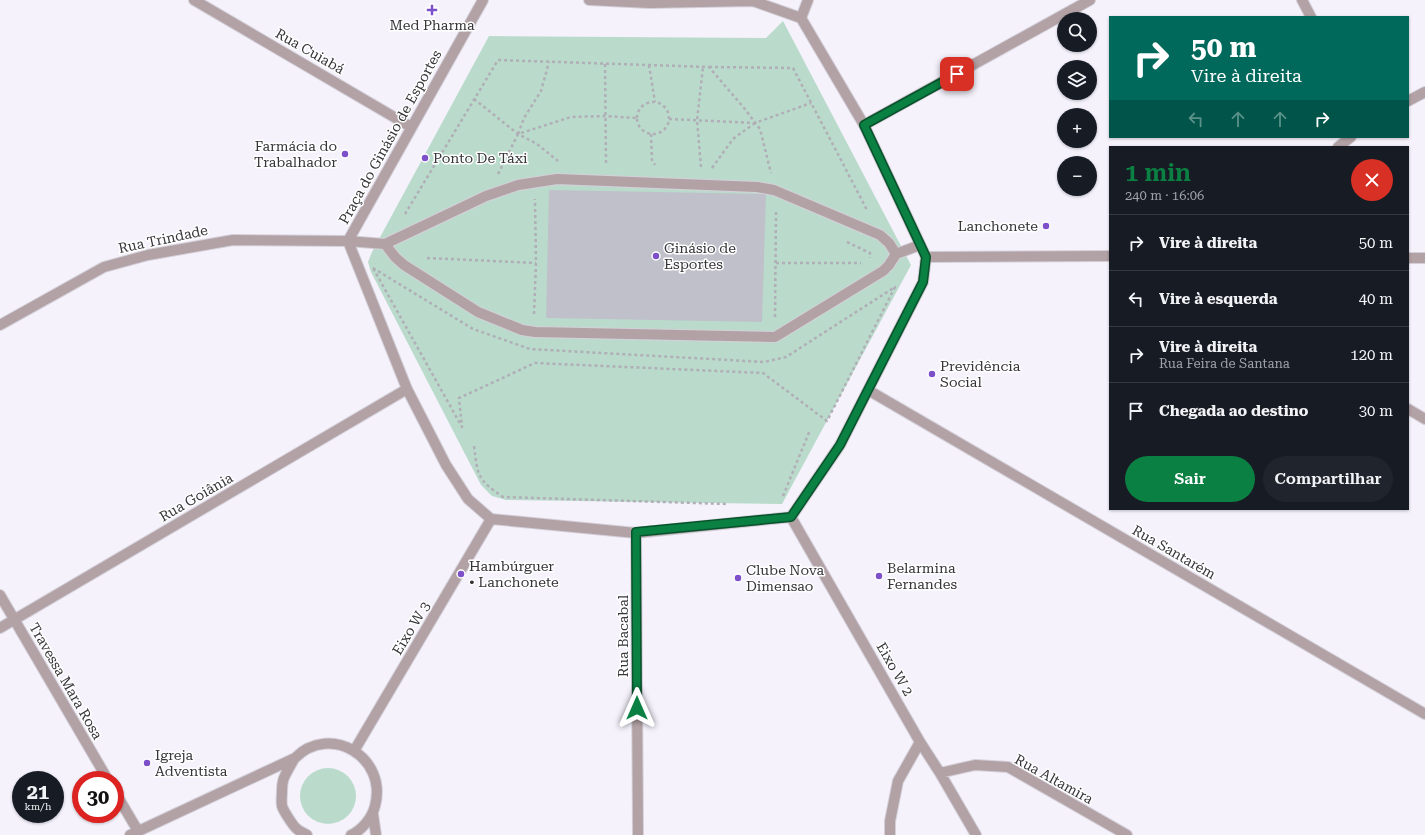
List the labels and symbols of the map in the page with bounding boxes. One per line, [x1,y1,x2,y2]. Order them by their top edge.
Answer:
marker: Med Pharma [427,5,437,15]
place label: Med Pharma [389,17,475,33]
street label: Rua Cuiabá [273,25,348,77]
street label: Praça do Ginásio de Esportes [335,47,445,227]
pin [940,57,974,91]
place label: Farmácia do Trabalhador [254,138,337,170]
marker: Farmácia do Trabalhador [340,149,350,159]
place label: Ponto De Táxi [433,150,528,166]
marker: Ponto De Táxi [420,153,430,163]
place label: Lanchonete [958,218,1038,234]
marker: Lanchonete [1041,221,1051,231]
street label: Rua Trindade [117,222,209,256]
place label: Ginásio de Esportes [664,240,736,272]
marker: Ginásio de Esportes [651,251,661,261]
place label: Previdência Social [940,358,1021,390]
marker: Previdência Social [927,369,937,379]
street label: Rua Goiânia [156,469,236,524]
street label: Rua Santarém [1129,522,1219,582]
place label: Hambúrguer • Lanchonete [469,558,559,590]
place label: Belarmina Fernandes [887,560,958,592]
place label: Clube Nova Dimensao [746,562,825,594]
marker: Hambúrguer • Lanchonete [456,569,466,579]
marker: Belarmina Fernandes [874,571,884,581]
marker: Clube Nova Dimensao [733,573,743,583]
street label: Rua Bacabal [615,594,631,677]
street label: Eixo W 3 [389,598,433,657]
street label: Travessa Mara Rosa [26,620,106,742]
street label: Eixo W 2 [873,639,917,699]
position arrow [616,687,658,729]
place label: Igreja Adventista [155,747,228,779]
street label: Rua Altamira [1012,751,1096,807]
marker: Igreja Adventista [142,758,152,768]
speed limit sign: 30 [72,771,124,823]

